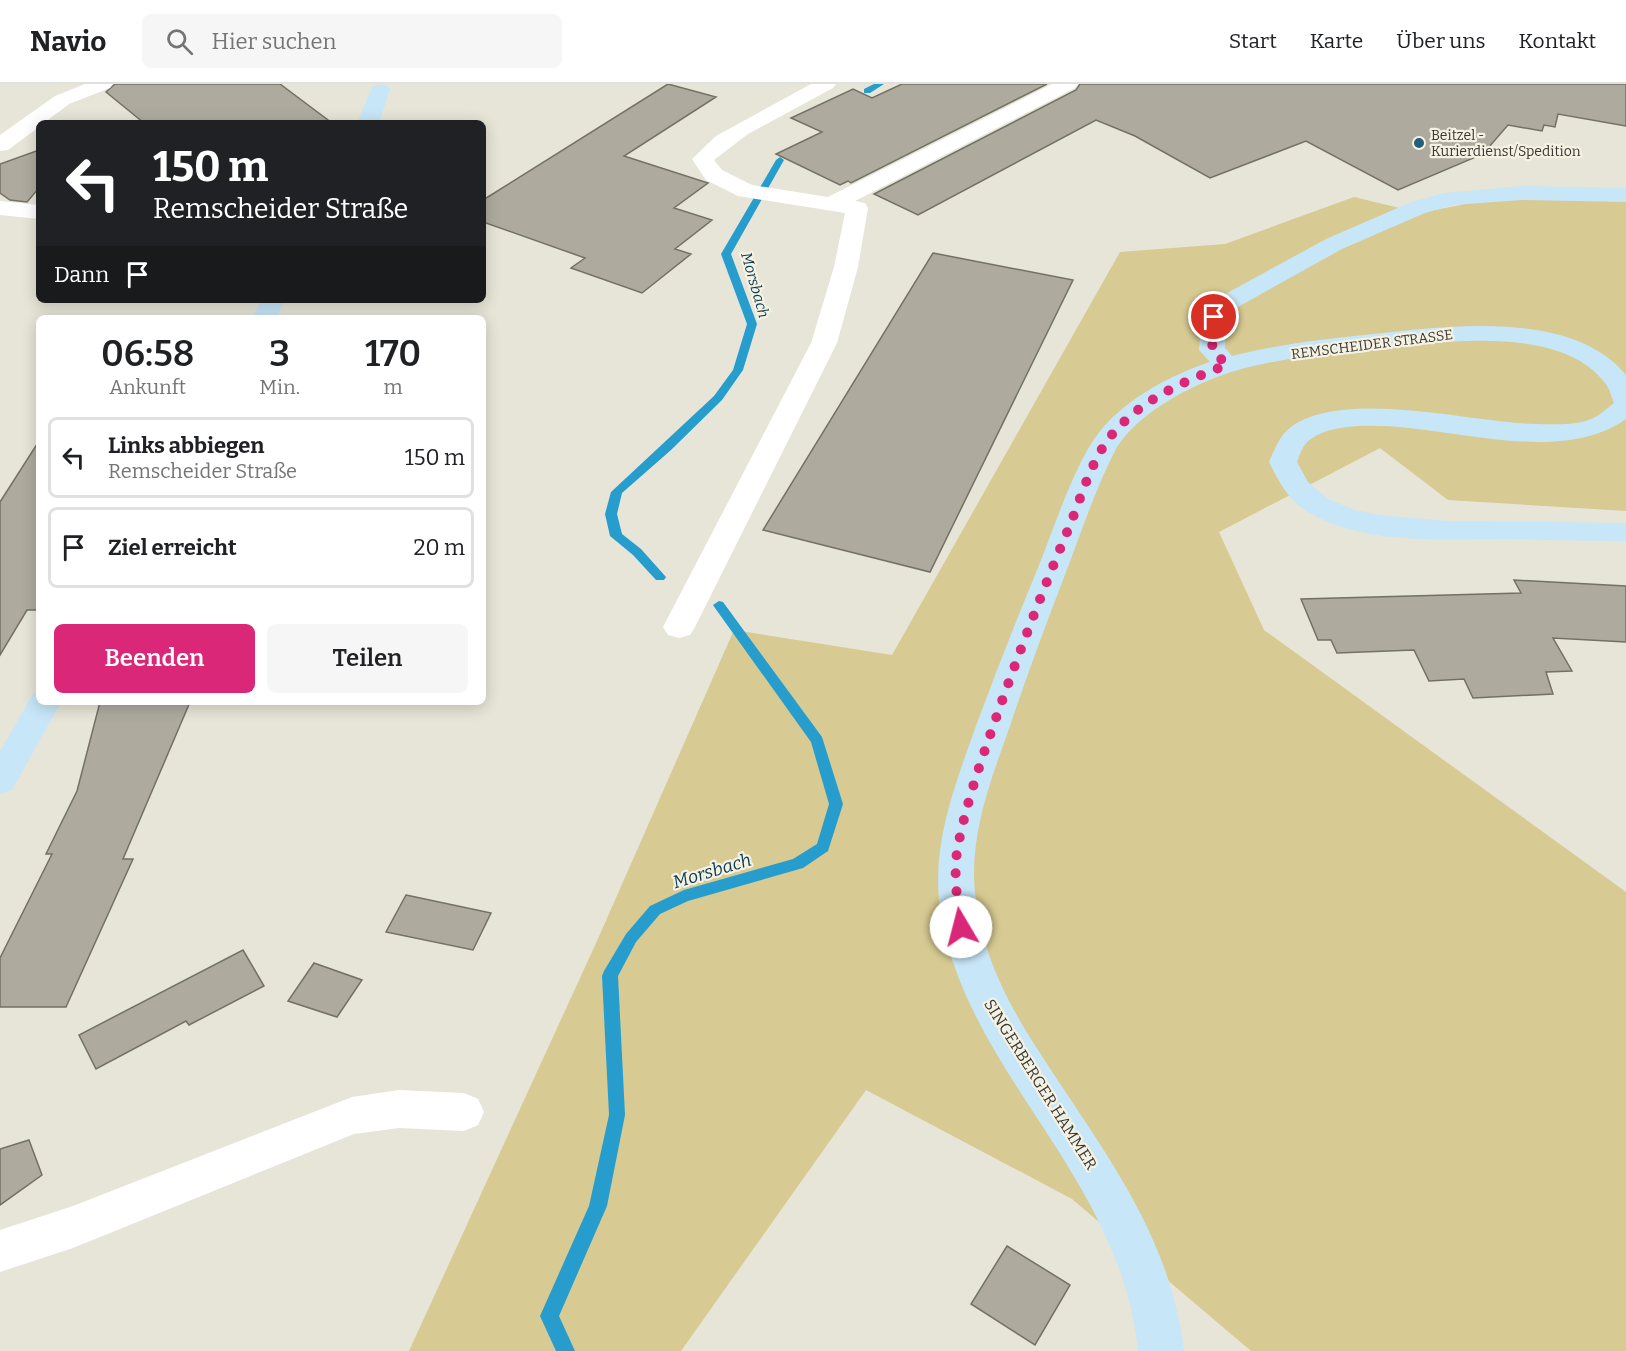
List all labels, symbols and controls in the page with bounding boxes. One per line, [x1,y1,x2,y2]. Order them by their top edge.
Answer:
search box [142,14,562,68]
text: Navio [30,25,106,58]
icon: search [163,25,196,58]
text: Hier suchen [211,28,336,55]
text: Start [1229,28,1277,54]
text: Karte [1310,28,1363,54]
text: Über uns [1396,28,1486,54]
text: Kontakt [1519,28,1596,54]
place label: Beitzel - Kurierdienst/Spedition [1431,127,1581,160]
marker: Beitzel - Kurierdienst/Spedition [1412,136,1426,150]
text: 150 m [153,142,268,192]
icon: left [54,144,132,222]
text: Remscheider Straße [153,193,408,225]
water label: Morsbach [737,250,773,320]
icon: arrive [121,258,154,291]
text: Dann [54,261,109,288]
pin [1188,291,1239,342]
icon: arrive [1197,300,1230,333]
street label: REMSCHEIDER STRASSE [1290,326,1454,363]
text: 06:58 [101,332,194,376]
text: 3 [269,332,290,376]
text: 170 [365,332,421,376]
text: Ankunft [109,375,186,399]
text: Min. [259,375,300,399]
text: m [383,375,403,399]
text: Links abbiegen [108,432,265,459]
icon: left [57,441,90,474]
text: 150 m [405,444,465,471]
text: Remscheider Straße [108,459,297,483]
icon: arrive [57,531,90,564]
text: Ziel erreicht [108,534,237,561]
text: 20 m [414,534,465,561]
button: Beenden [54,624,255,693]
button: Teilen [267,624,468,693]
water label: Morsbach [670,849,754,893]
position arrow [929,895,993,959]
street label: SINGERBERGER HAMMER [980,995,1101,1173]

